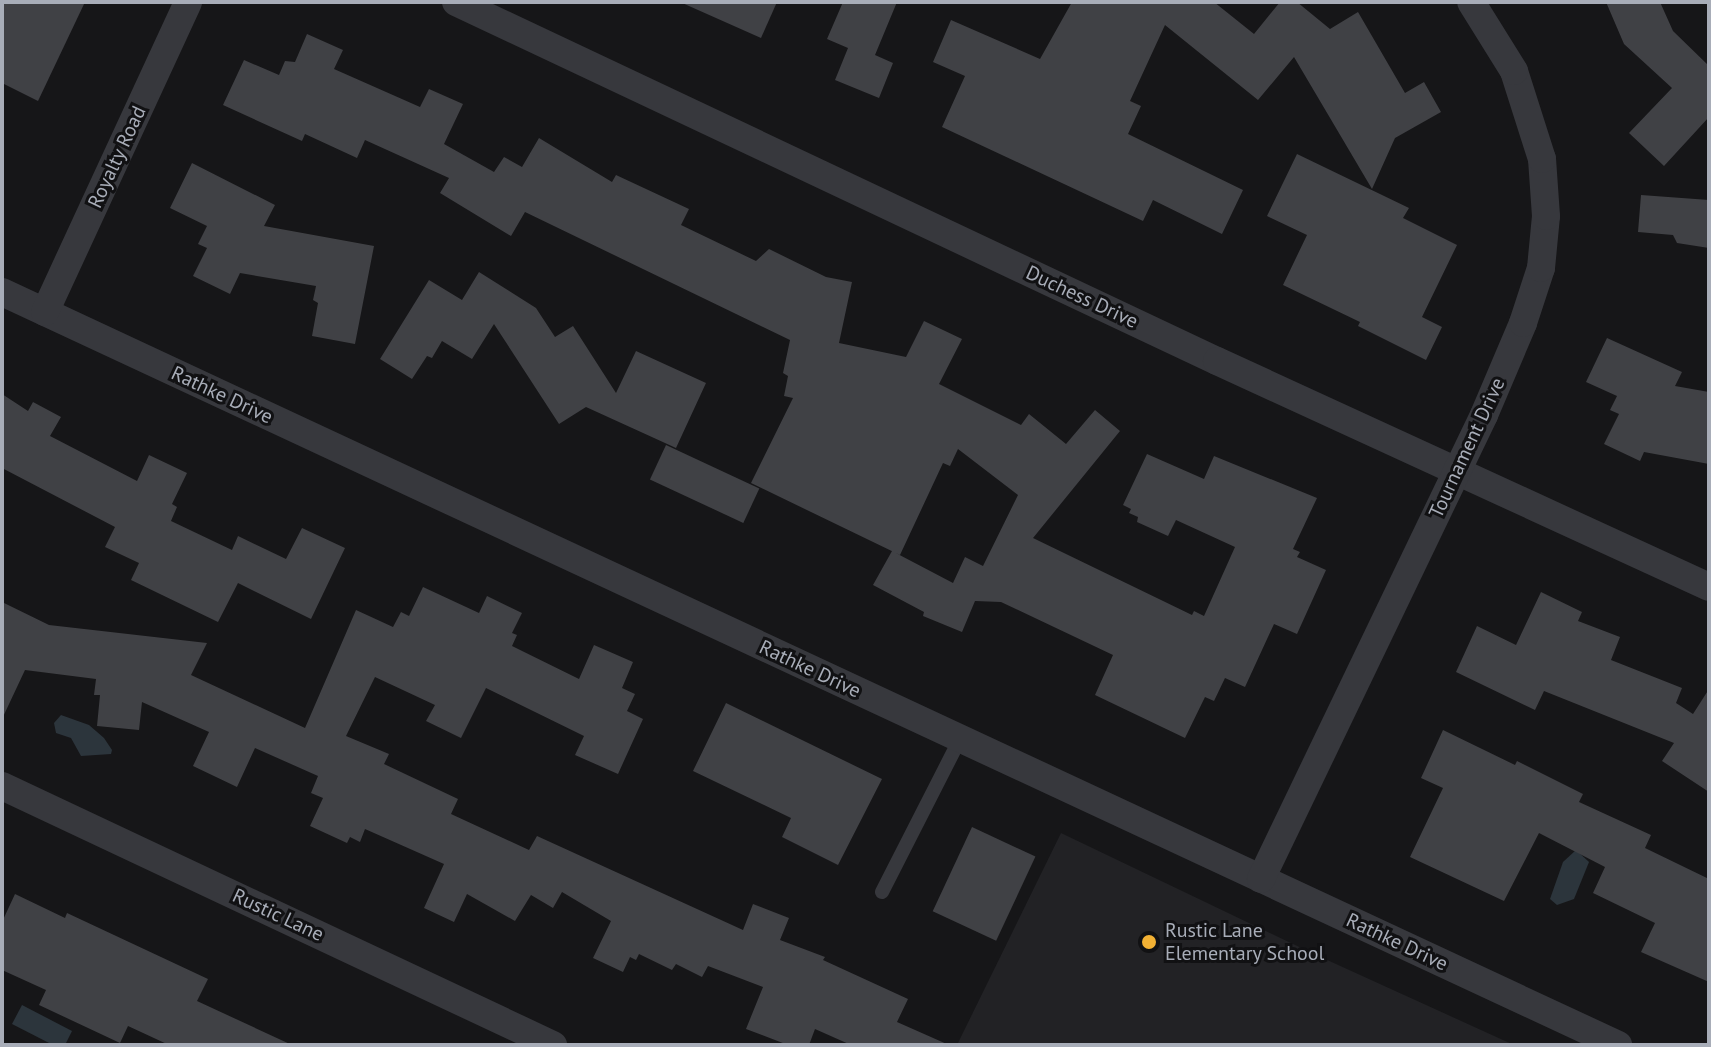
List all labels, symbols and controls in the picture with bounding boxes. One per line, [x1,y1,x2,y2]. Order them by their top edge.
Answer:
street label: Royalty Road [83,102,151,212]
street label: Duchess Drive [1022,261,1142,333]
street label: Rathke Drive [168,361,276,429]
street label: Tournament Drive [1424,374,1510,522]
street label: Rathke Drive [756,635,864,703]
street label: Rustic Lane [228,883,328,947]
street label: Rathke Drive [1343,908,1451,976]
place label: Rustic Lane Elementary School [1165,918,1325,965]
marker: Rustic Lane Elementary School [1140,933,1158,951]

